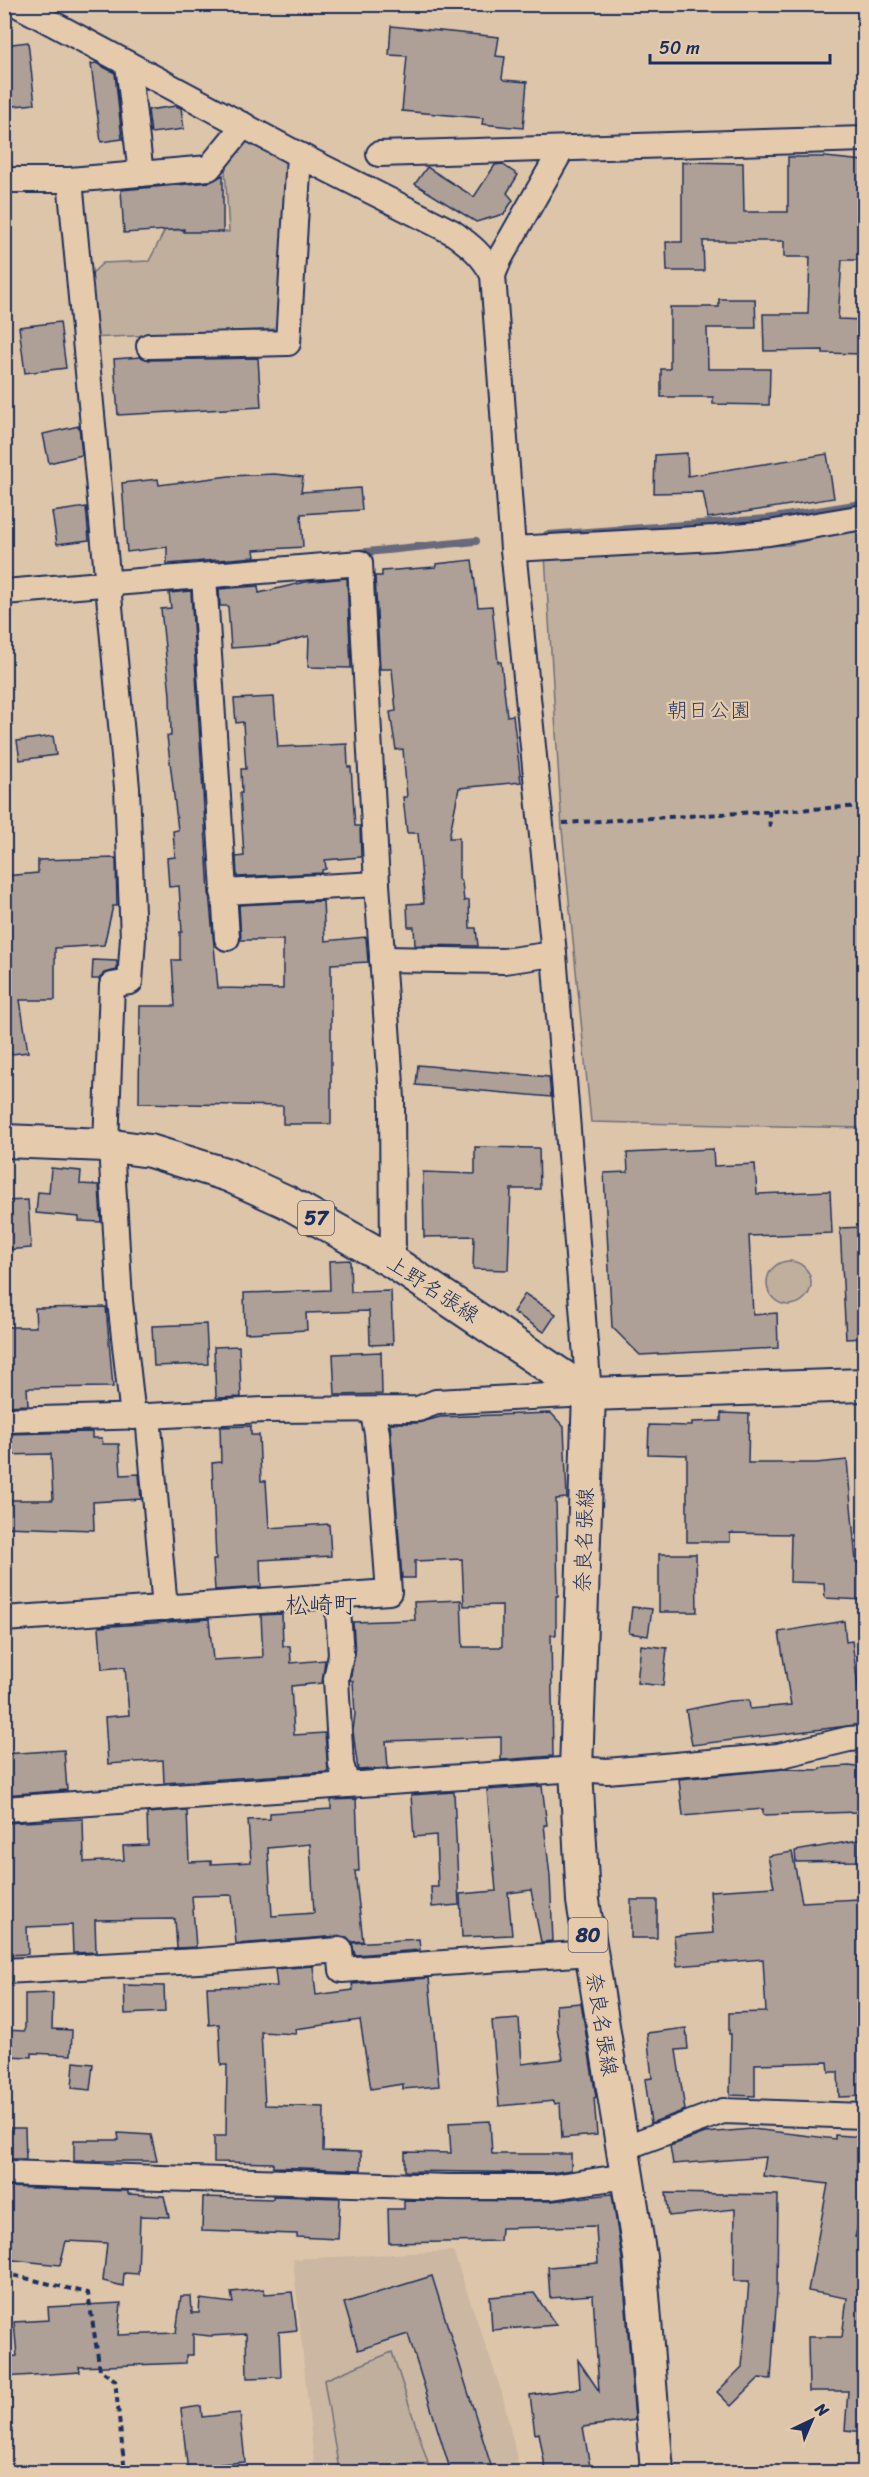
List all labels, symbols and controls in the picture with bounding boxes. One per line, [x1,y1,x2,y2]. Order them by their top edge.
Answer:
scale bar [650,27,830,65]
text: 50 m [659,32,700,64]
park label: 朝日公園 [667,691,751,729]
road number: 57 [298,1201,334,1235]
street label: 上野名張線 [379,1244,487,1334]
street label: 奈良名張線 [563,1487,605,1593]
district label: 松崎町 [285,1584,357,1626]
road number: 80 [568,1918,608,1952]
street label: 奈良名張線 [575,1969,629,2079]
north arrow [782,2390,842,2450]
text: N [807,2395,837,2424]

